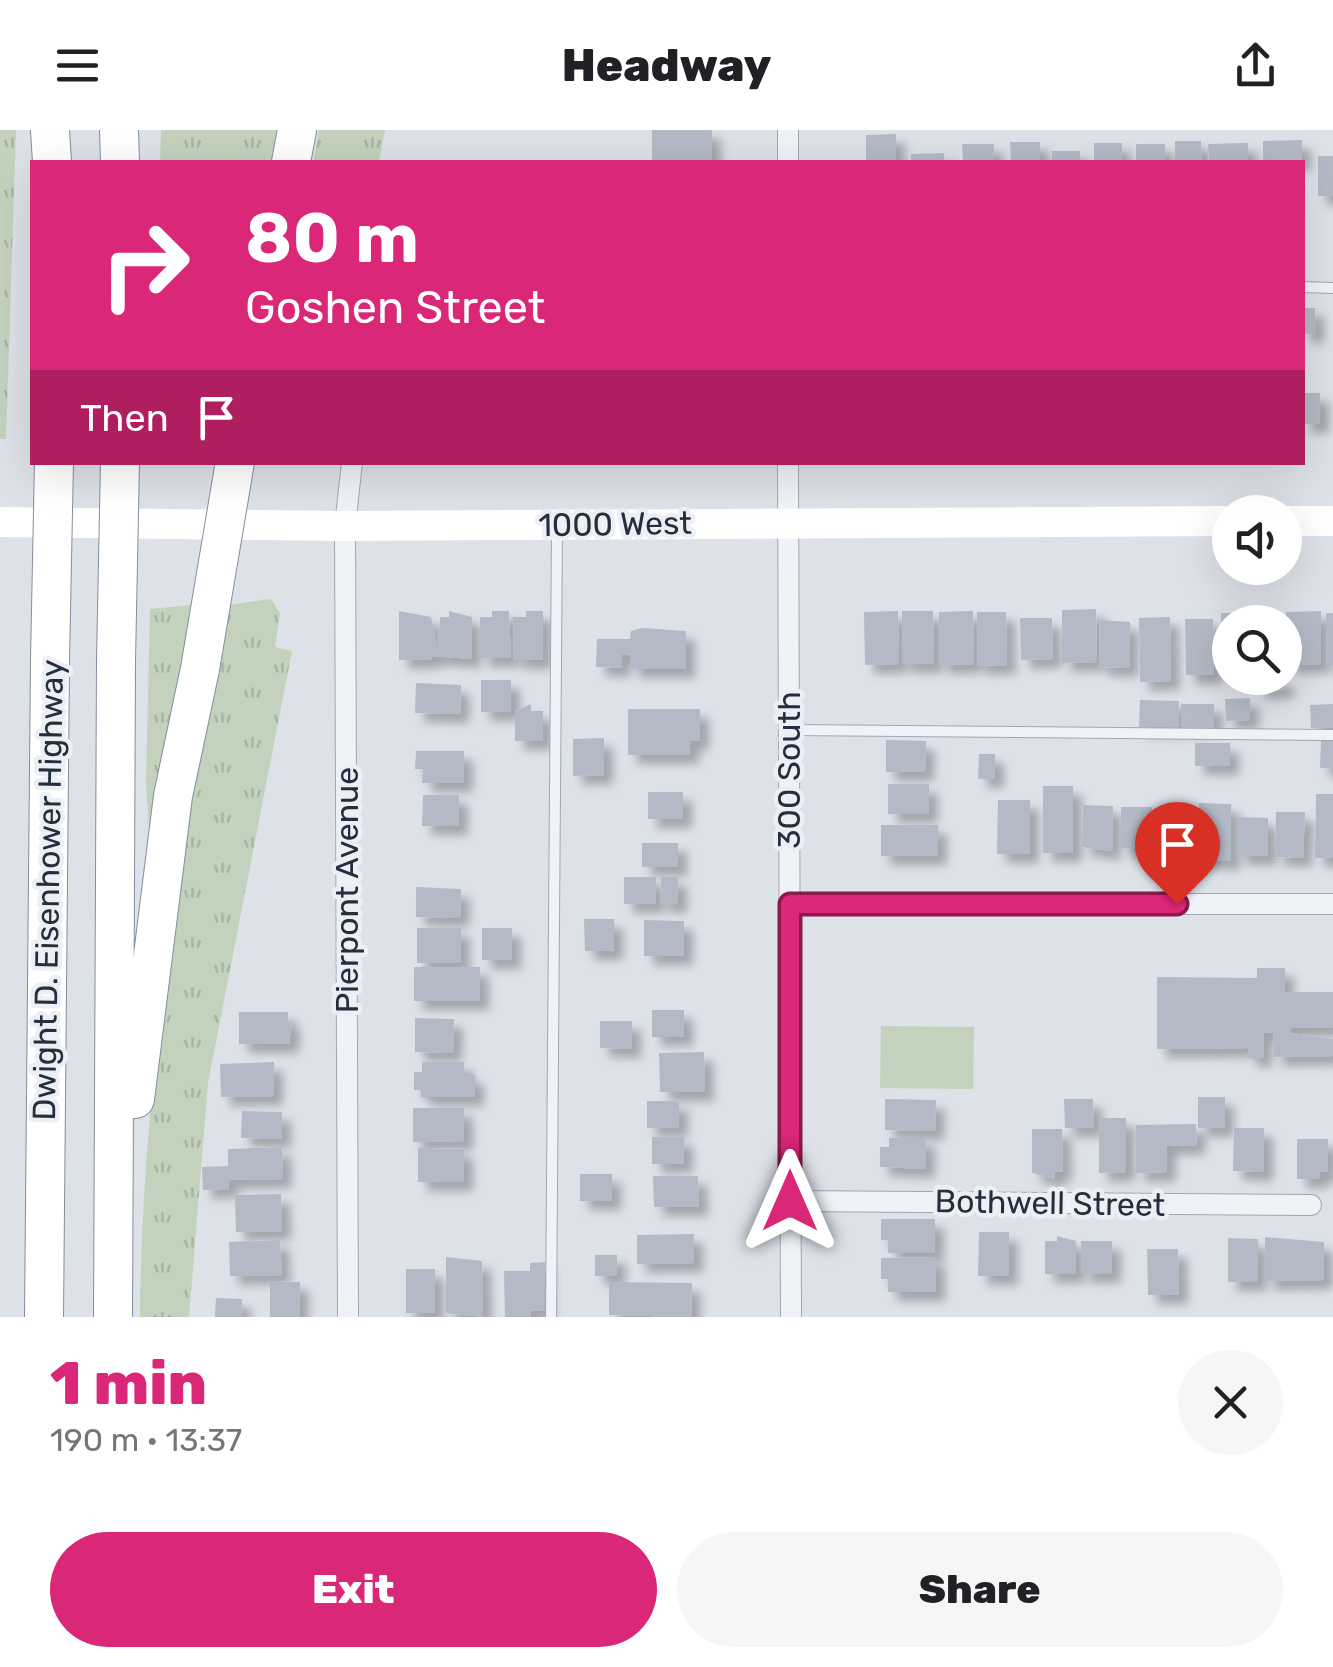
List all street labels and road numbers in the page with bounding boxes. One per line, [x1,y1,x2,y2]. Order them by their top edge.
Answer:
street label: 1000 West [538,504,692,544]
street label: Dwight D. Eisenhower Highway [25,659,71,1121]
street label: 300 South [770,691,808,849]
street label: Pierpont Avenue [328,767,366,1013]
street label: Bothwell Street [934,1182,1166,1224]

